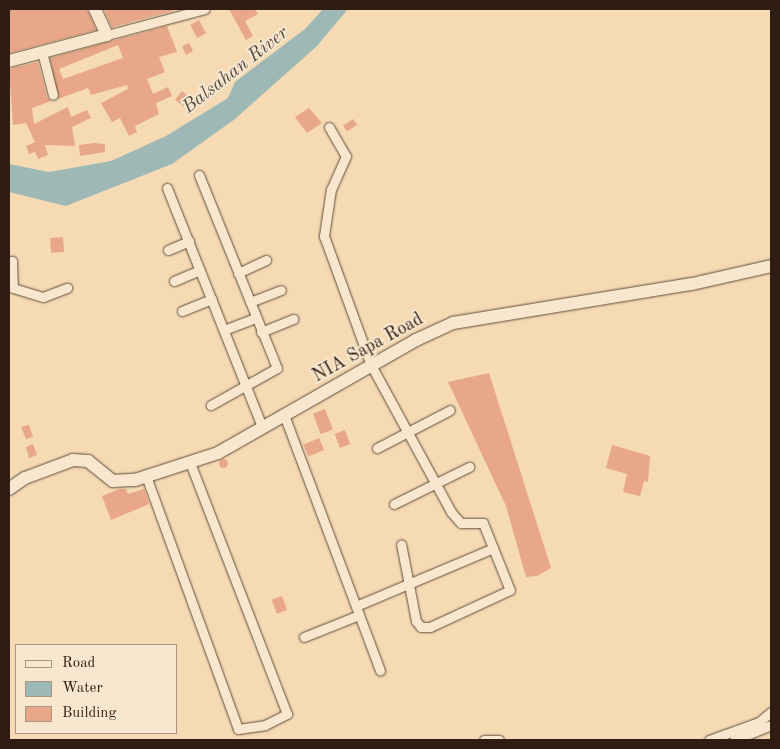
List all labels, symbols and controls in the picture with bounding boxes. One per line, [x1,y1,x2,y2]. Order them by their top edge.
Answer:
water label: Balsahan River [179,23,293,119]
street label: NIA Sapa Road [309,309,427,387]
legend [15,644,178,734]
text: Road [62,656,95,671]
text: Water [62,681,103,696]
text: Building [62,706,117,721]

